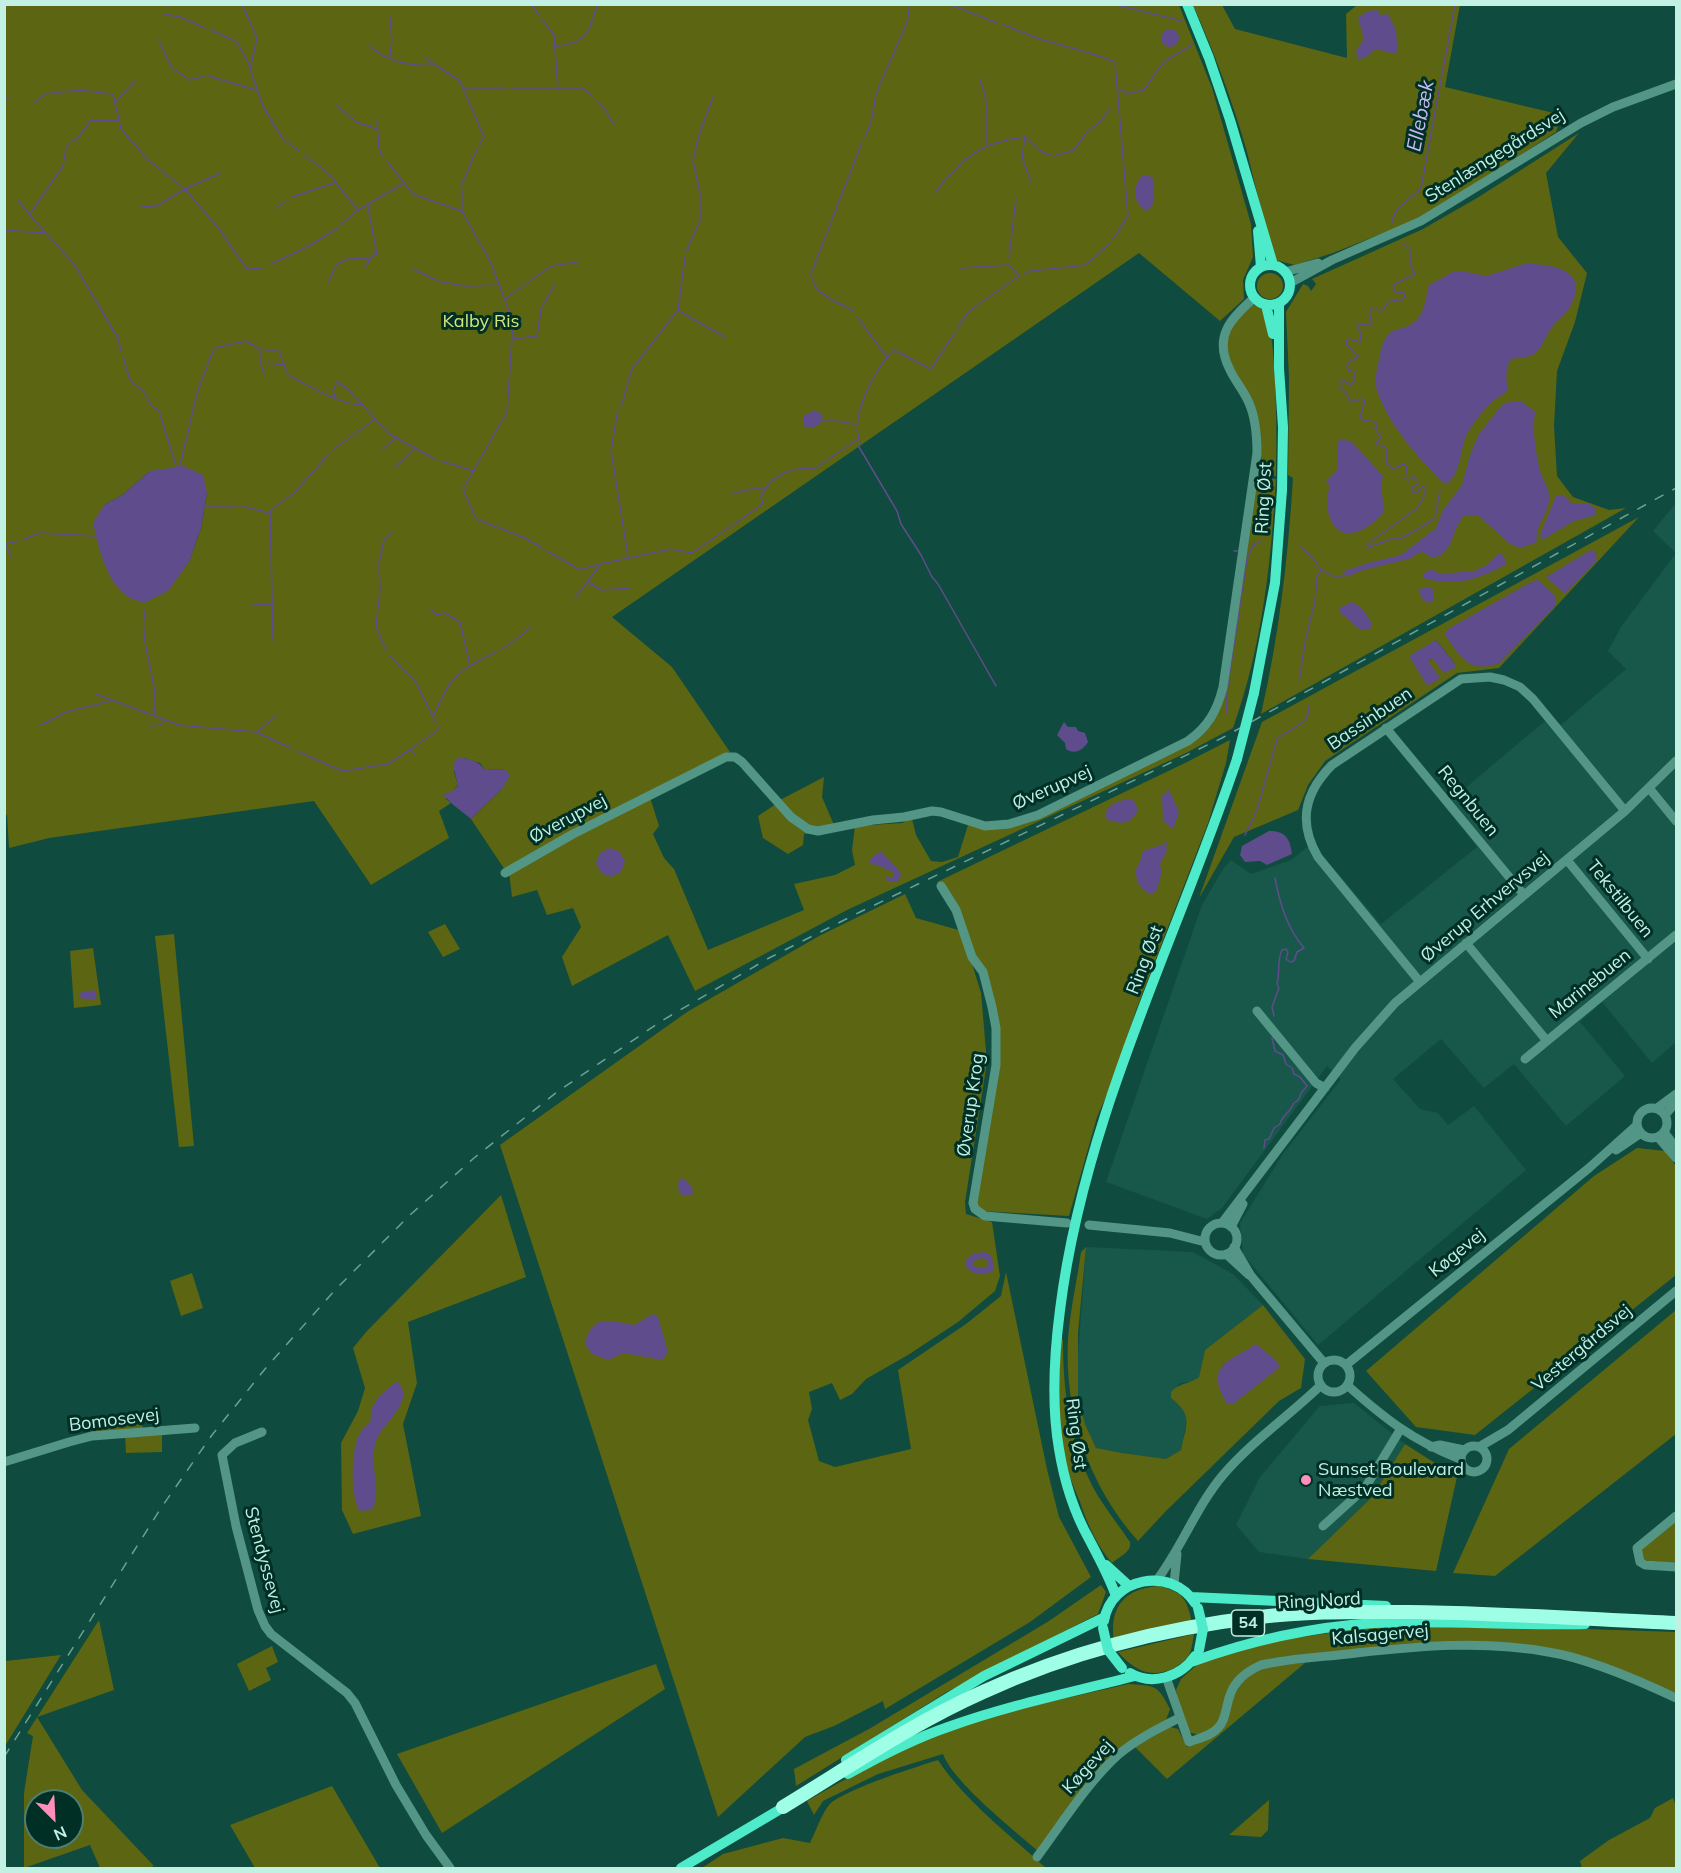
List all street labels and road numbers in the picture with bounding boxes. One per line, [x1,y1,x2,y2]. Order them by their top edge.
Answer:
street label: Stenlængegårdsvej [1421,104,1569,208]
street label: Ring Øst [1251,462,1277,534]
street label: Bassinbuen [1324,683,1416,755]
street label: Øverupvej [1009,761,1095,815]
street label: Regnbuen [1433,761,1503,841]
street label: Øverupvej [526,790,610,848]
street label: Øverup Erhvervsvej [1416,847,1554,967]
street label: Tekstilbuen [1582,856,1658,942]
street label: Ring Øst [1122,923,1168,997]
street label: Marinebuen [1545,944,1635,1024]
street label: Øverup Krog [953,1052,989,1158]
street label: Køgevej [1425,1224,1489,1282]
street label: Vestergårdsvej [1528,1300,1636,1396]
street label: Ring Øst [1061,1397,1091,1471]
street label: Bomosevej [68,1404,160,1436]
street label: Stendyssevej [239,1505,289,1615]
street label: Ring Nord [1277,1588,1361,1614]
road number: 54 [1232,1610,1264,1636]
street label: Kalsagervej [1331,1620,1429,1650]
street label: Køgevej [1058,1735,1118,1799]

